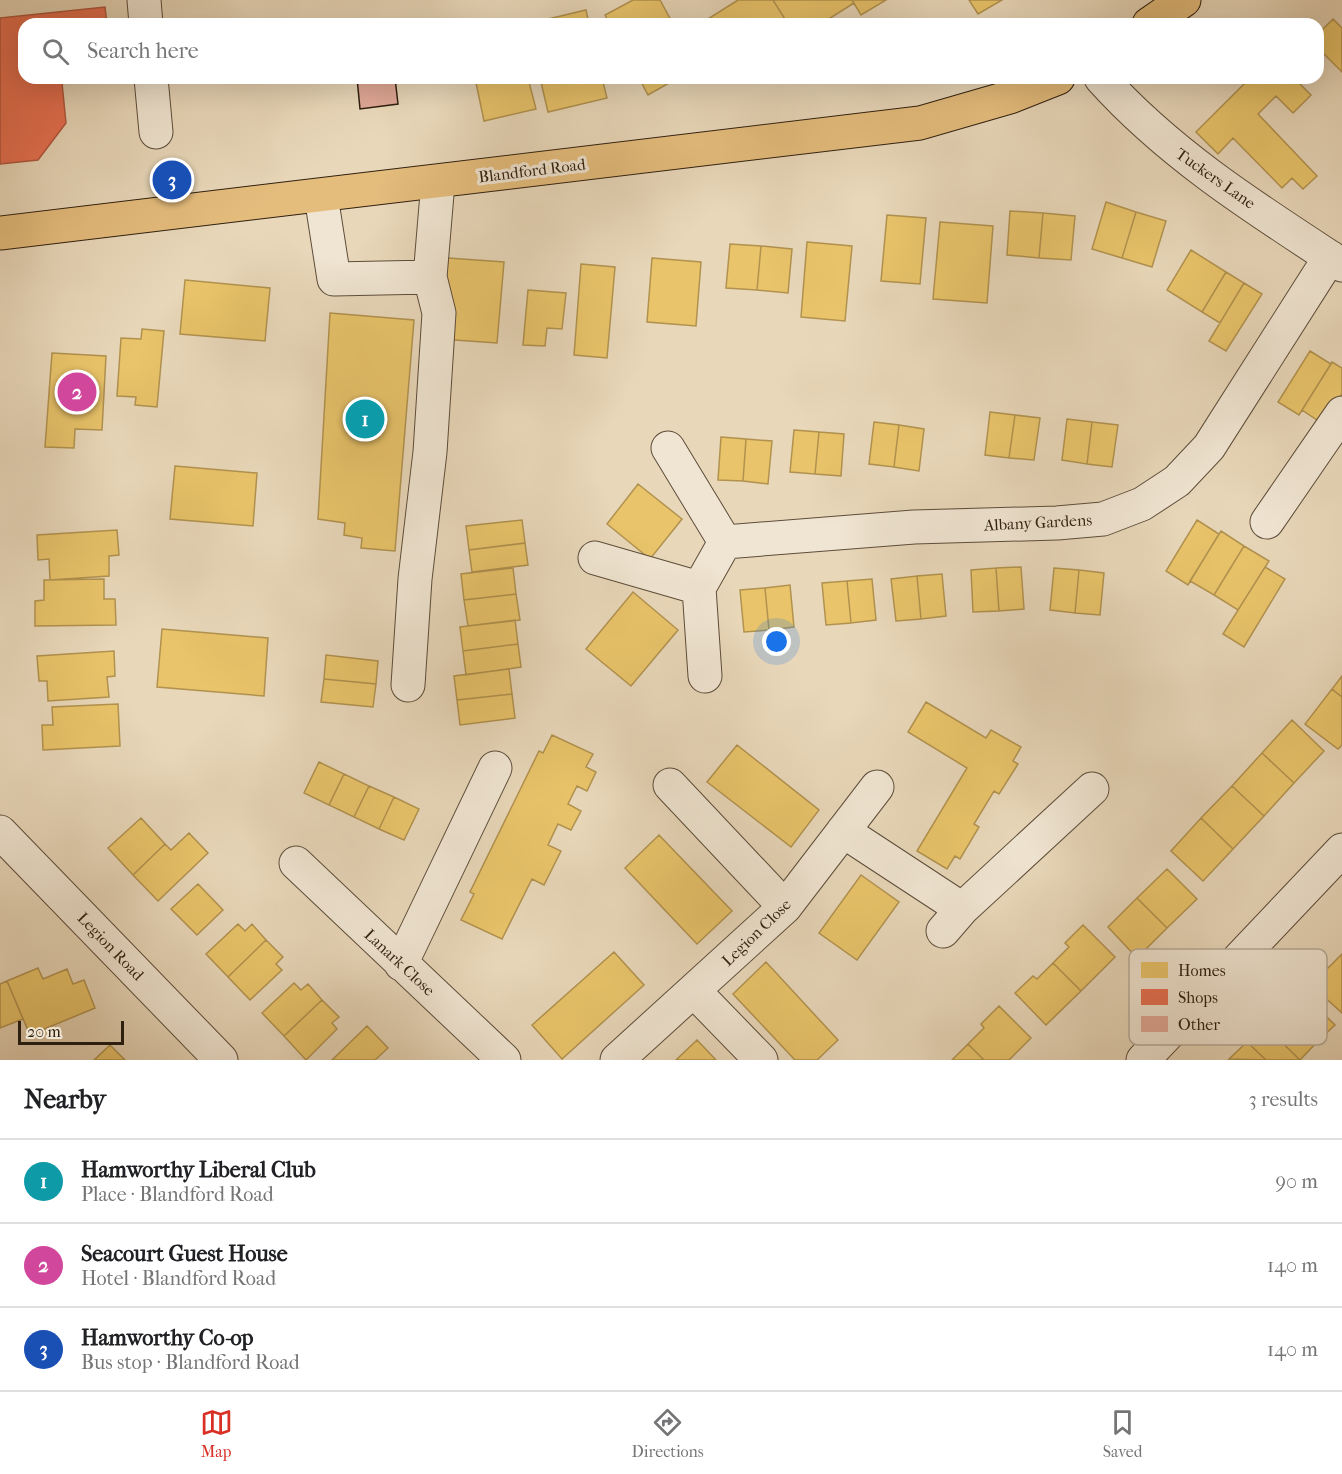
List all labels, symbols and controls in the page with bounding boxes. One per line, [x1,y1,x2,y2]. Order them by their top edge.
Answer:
search box [18,18,1324,84]
icon: search [39,35,72,68]
text: Search here [87,38,199,64]
street label: Tuckers Lane [1172,144,1259,213]
street label: Blandford Road [478,154,587,186]
pin: 3 [152,158,192,202]
pin: 2 [58,370,97,414]
pin: 1 [346,396,385,442]
street label: Albany Gardens [982,510,1093,535]
your location [762,627,791,656]
street label: Legion Close [718,895,795,970]
street label: Legion Road [74,908,148,985]
street label: Lanark Close [361,925,439,1000]
legend [1129,949,1327,1045]
text: Homes [1178,961,1226,980]
text: Shops [1178,988,1218,1007]
text: Other [1178,1015,1220,1034]
scale bar [18,1018,124,1046]
text: 20 m [27,1022,61,1041]
text: Nearby [24,1084,106,1115]
text: 3 results [1249,1088,1318,1111]
text: Hamworthy Liberal Club [81,1157,316,1183]
text: 1 [40,1170,47,1193]
text: 90 m [1276,1170,1318,1193]
text: Place · Blandford Road [81,1183,274,1206]
text: Seacourt Guest House [81,1241,288,1267]
text: 2 [38,1254,49,1277]
text: 140 m [1267,1254,1318,1277]
text: Hotel · Blandford Road [81,1267,276,1290]
text: Hamworthy Co-op [81,1325,253,1351]
text: 3 [39,1338,48,1361]
text: 140 m [1267,1338,1318,1361]
text: Bus stop · Blandford Road [81,1351,300,1374]
tab: Map [200,1406,233,1461]
tab: Directions [632,1406,704,1461]
tab: Saved [1103,1406,1142,1461]

